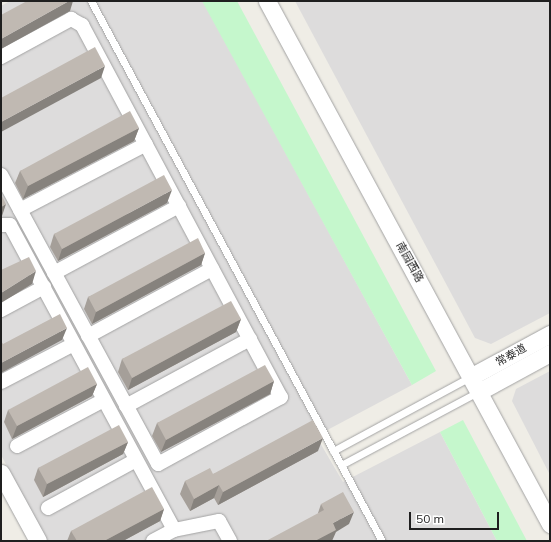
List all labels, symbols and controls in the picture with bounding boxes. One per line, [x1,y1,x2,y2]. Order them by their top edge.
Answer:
street label: 南园西路 [394,240,426,284]
street label: 常泰道 [493,341,529,369]
scale bar [411,504,501,530]
text: 50 m [416,511,444,526]

